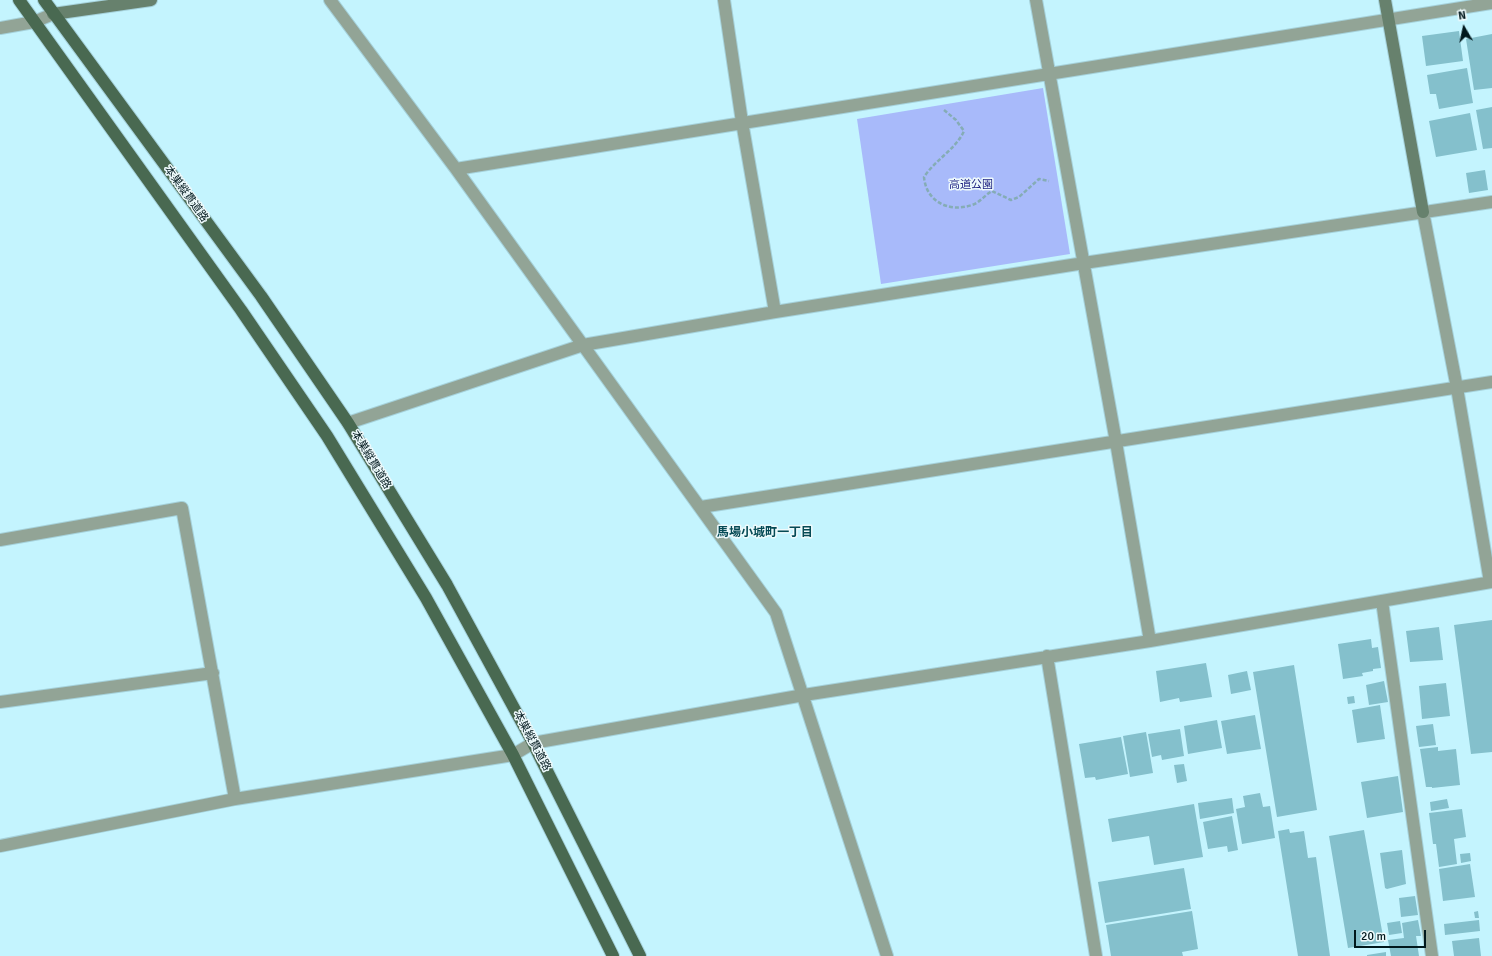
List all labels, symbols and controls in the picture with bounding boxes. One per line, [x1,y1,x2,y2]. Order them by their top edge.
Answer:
north arrow [1444,8,1484,48]
text: N [1457,9,1467,23]
street label: 本巣縦貫道路 [161,163,211,225]
park label: 高道公園 [949,178,993,192]
street label: 本巣縦貫道路 [348,428,394,492]
district label: 馬場小城町一丁目 [717,526,813,540]
street label: 本巣縦貫道路 [511,709,553,773]
scale bar [1356,922,1428,948]
text: 20 m [1361,929,1386,944]

